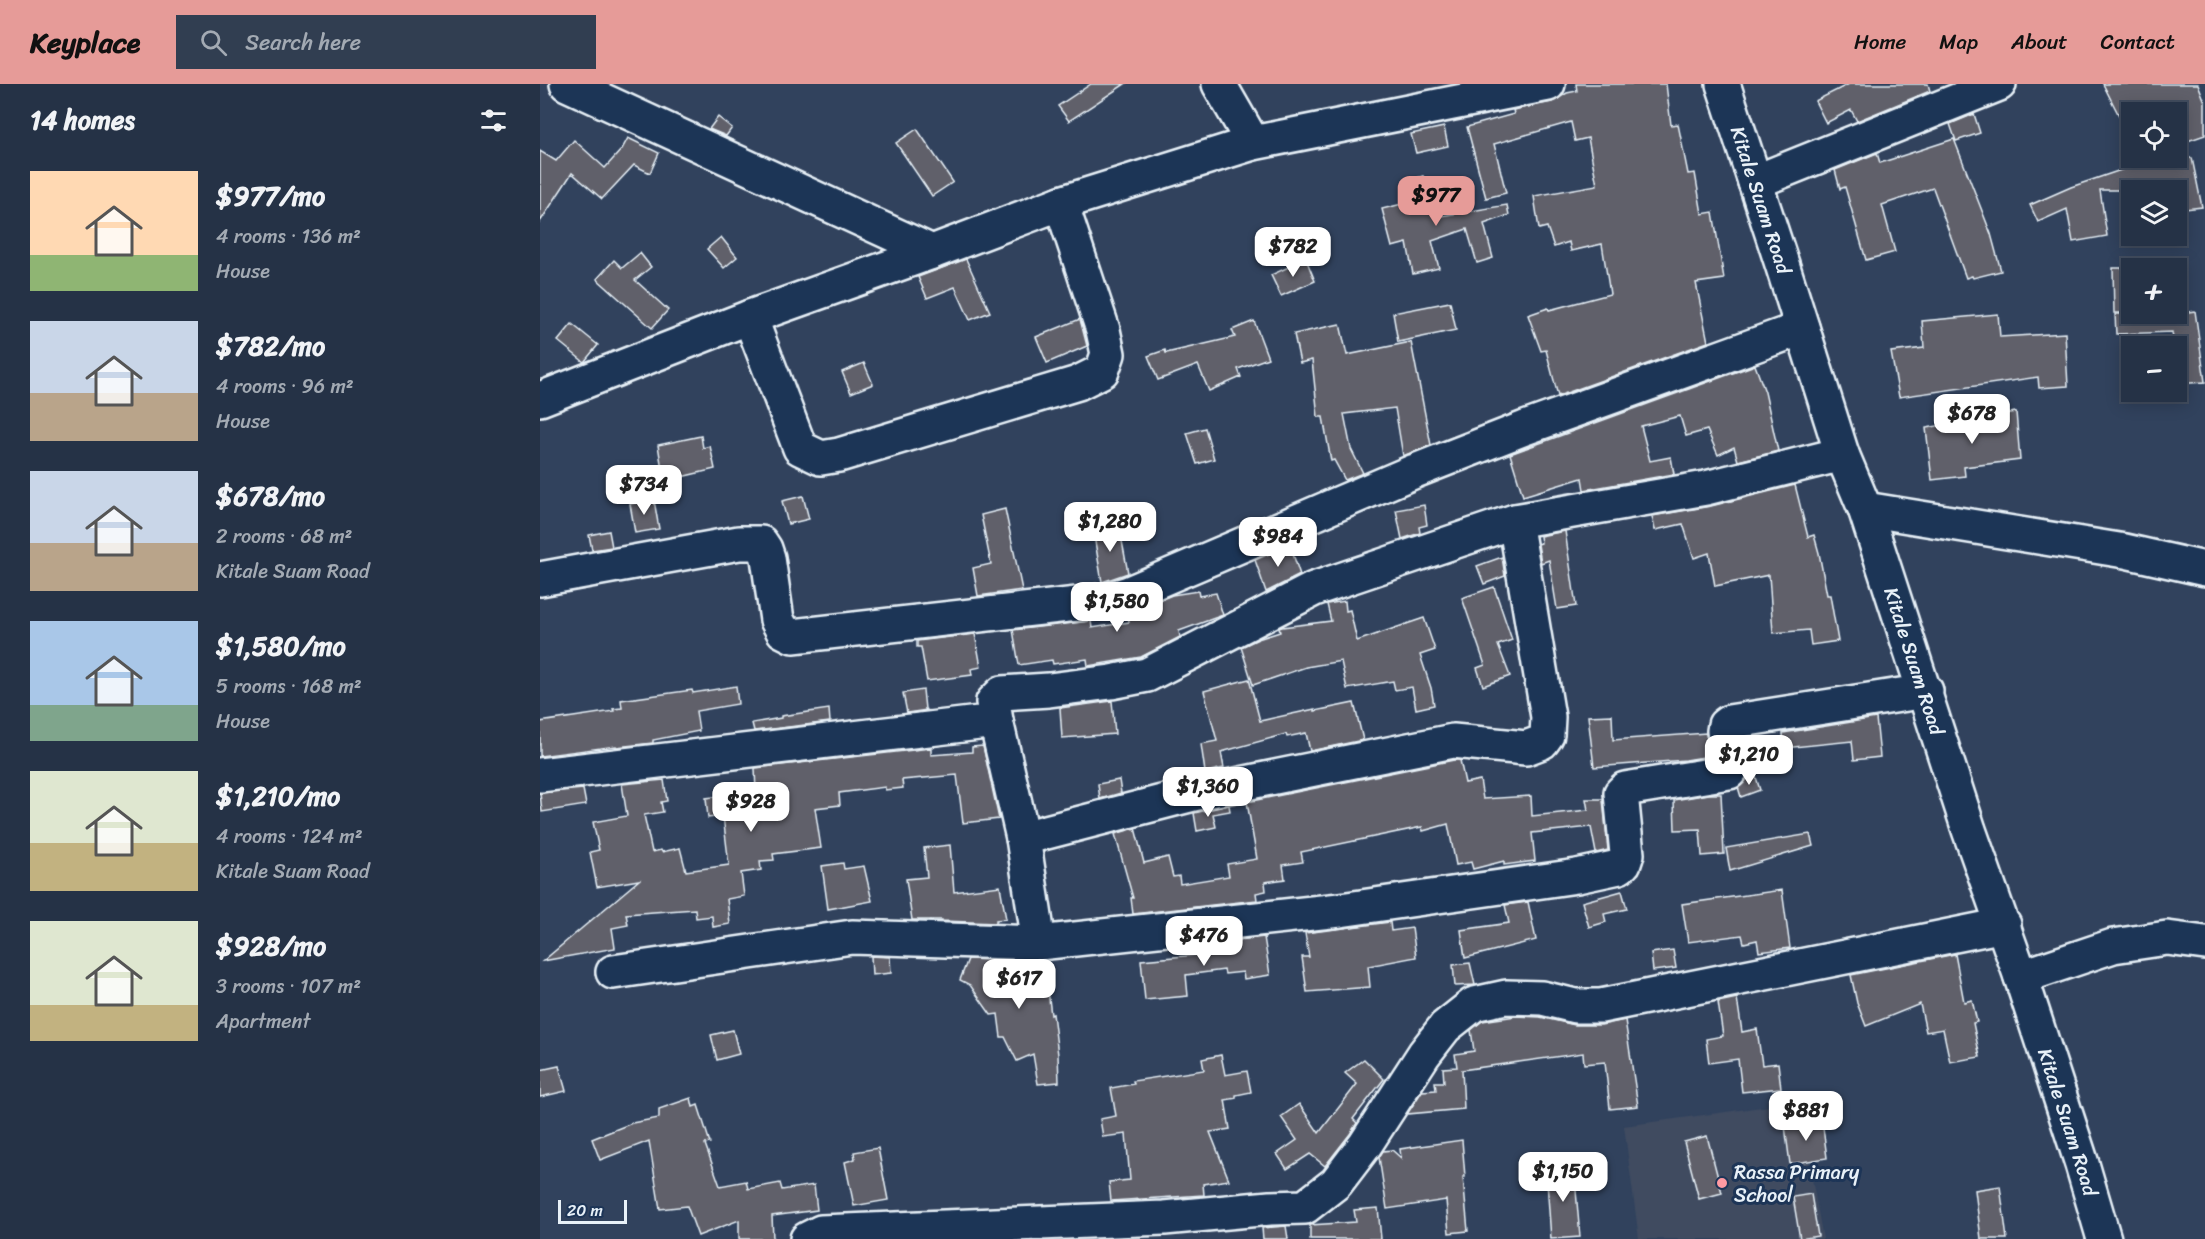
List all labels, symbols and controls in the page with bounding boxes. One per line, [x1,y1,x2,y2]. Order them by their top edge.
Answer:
search box [176,15,596,69]
text: Keyplace [30,18,140,67]
text: Search here [245,23,361,62]
text: Home [1854,23,1906,61]
text: Map [1939,23,1978,61]
text: About [2011,23,2068,61]
text: Contact [2101,23,2175,61]
icon: search [197,26,230,59]
text: 14 homes [30,97,135,143]
map controls [2121,102,2187,402]
button: locate [2121,102,2187,168]
icon: filters [477,104,510,137]
street label: Kitale Suam Road [1720,122,1801,280]
text: $977/mo [216,173,325,219]
pin: $977 [1400,176,1472,227]
text: $977 [1412,178,1460,213]
button: layers [2121,180,2187,246]
icon: home [78,195,150,267]
text: 4 rooms · 136 m² [216,219,361,254]
pin: $782 [1257,227,1329,278]
text: $782 [1269,229,1317,264]
text: House [216,254,270,289]
button: + [2121,258,2187,324]
text: $782/mo [216,323,325,369]
button: − [2121,336,2187,402]
icon: home [78,345,150,417]
text: 4 rooms · 96 m² [216,369,354,404]
pin: $678 [1936,394,2008,445]
text: $678 [1948,396,1996,431]
text: House [216,404,270,439]
pin: $734 [608,465,680,516]
text: $734 [620,467,668,502]
text: $678/mo [216,473,325,519]
icon: home [78,495,150,567]
pin: $1,280 [1061,502,1159,553]
text: $1,280 [1078,504,1142,539]
pin: $984 [1242,517,1314,568]
text: 2 rooms · 68 m² [216,519,352,554]
text: $984 [1253,519,1303,554]
text: Kitale Suam Road [216,554,370,589]
pin: $1,580 [1068,582,1166,633]
street label: Kitale Suam Road [1873,583,1955,741]
text: $1,580 [1085,584,1149,619]
text: $1,580/mo [216,623,346,669]
icon: home [78,645,150,717]
text: 5 rooms · 168 m² [216,669,362,704]
text: House [216,704,270,739]
pin: $1,210 [1700,735,1798,786]
text: $1,210 [1719,737,1779,772]
pin: $1,360 [1159,767,1257,818]
text: $1,360 [1177,769,1239,804]
text: $1,210/mo [216,773,340,819]
pin: $928 [715,782,787,833]
text: $928 [726,784,776,819]
icon: home [78,795,150,867]
text: 4 rooms · 124 m² [216,819,363,854]
text: Kitale Suam Road [216,854,370,889]
pin: $476 [1168,916,1240,967]
text: $476 [1180,918,1228,953]
text: $928/mo [216,923,326,969]
icon: home [78,945,150,1017]
pin: $617 [983,959,1055,1010]
text: $617 [997,961,1041,996]
text: 3 rooms · 107 m² [216,969,361,1004]
text: Apartment [216,1004,310,1039]
street label: Kitale Suam Road [2027,1044,2108,1202]
pin: $881 [1770,1091,1842,1142]
text: $881 [1783,1093,1829,1128]
pin: $1,150 [1514,1152,1612,1203]
text: $1,150 [1533,1154,1593,1189]
place label: Rassa Primary School [1734,1155,1860,1213]
marker: Rassa Primary School [1715,1176,1729,1190]
text: 20 m [567,1196,603,1225]
scale bar [558,1197,627,1224]

